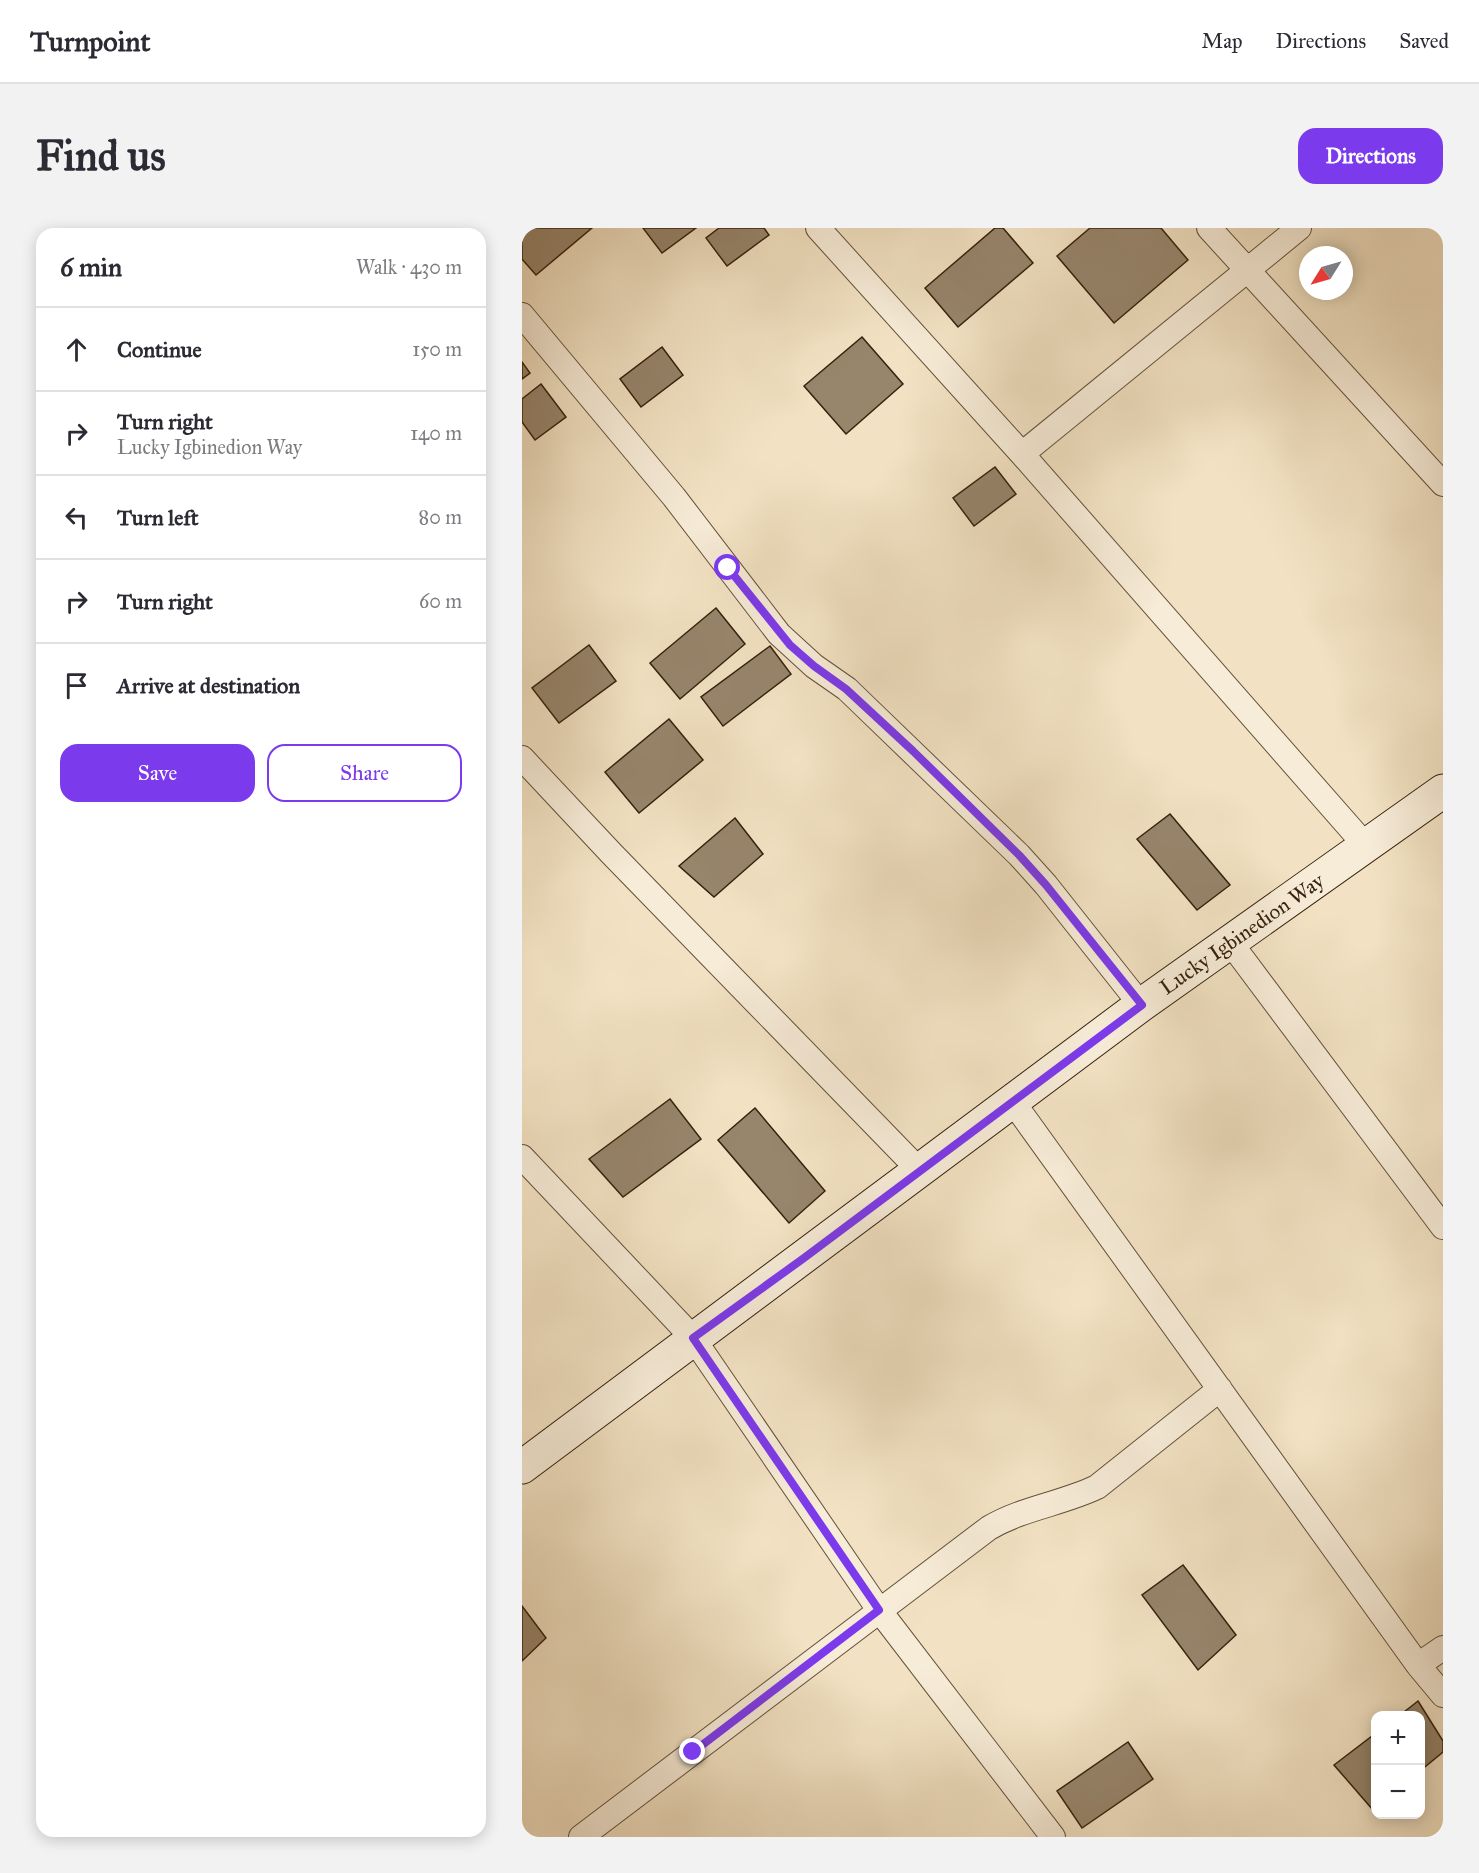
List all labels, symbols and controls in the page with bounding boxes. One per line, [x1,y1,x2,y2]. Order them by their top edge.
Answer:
text: Turnpoint [30,24,150,59]
text: Map [1202,28,1243,54]
text: Directions [1276,28,1366,54]
text: Saved [1399,28,1449,54]
button: Directions [1298,128,1443,184]
text: Find us [36,130,166,182]
north arrow [1299,246,1353,300]
text: 6 min [60,251,122,283]
text: Walk · 430 m [356,255,462,279]
icon: ahead [60,333,93,366]
text: Continue [117,336,202,363]
text: 150 m [412,337,462,361]
text: Turn right [117,408,213,435]
icon: right [60,417,93,450]
text: 140 m [410,421,462,445]
text: Lucky Igbinedion Way [117,435,302,459]
icon: left [60,501,93,534]
text: Turn left [117,504,199,531]
text: 80 m [419,505,462,529]
route start [714,554,740,580]
icon: right [60,585,93,618]
text: Turn right [117,588,213,615]
text: 60 m [419,589,462,613]
icon: arrive [60,669,93,702]
text: Arrive at destination [117,672,300,699]
button: Save [60,744,255,802]
button: Share [267,744,462,802]
street label: Lucky Igbinedion Way [1155,867,1330,1000]
map controls [1371,1711,1425,1819]
button: + [1371,1711,1425,1765]
route end [679,1738,705,1764]
button: − [1371,1765,1425,1819]

